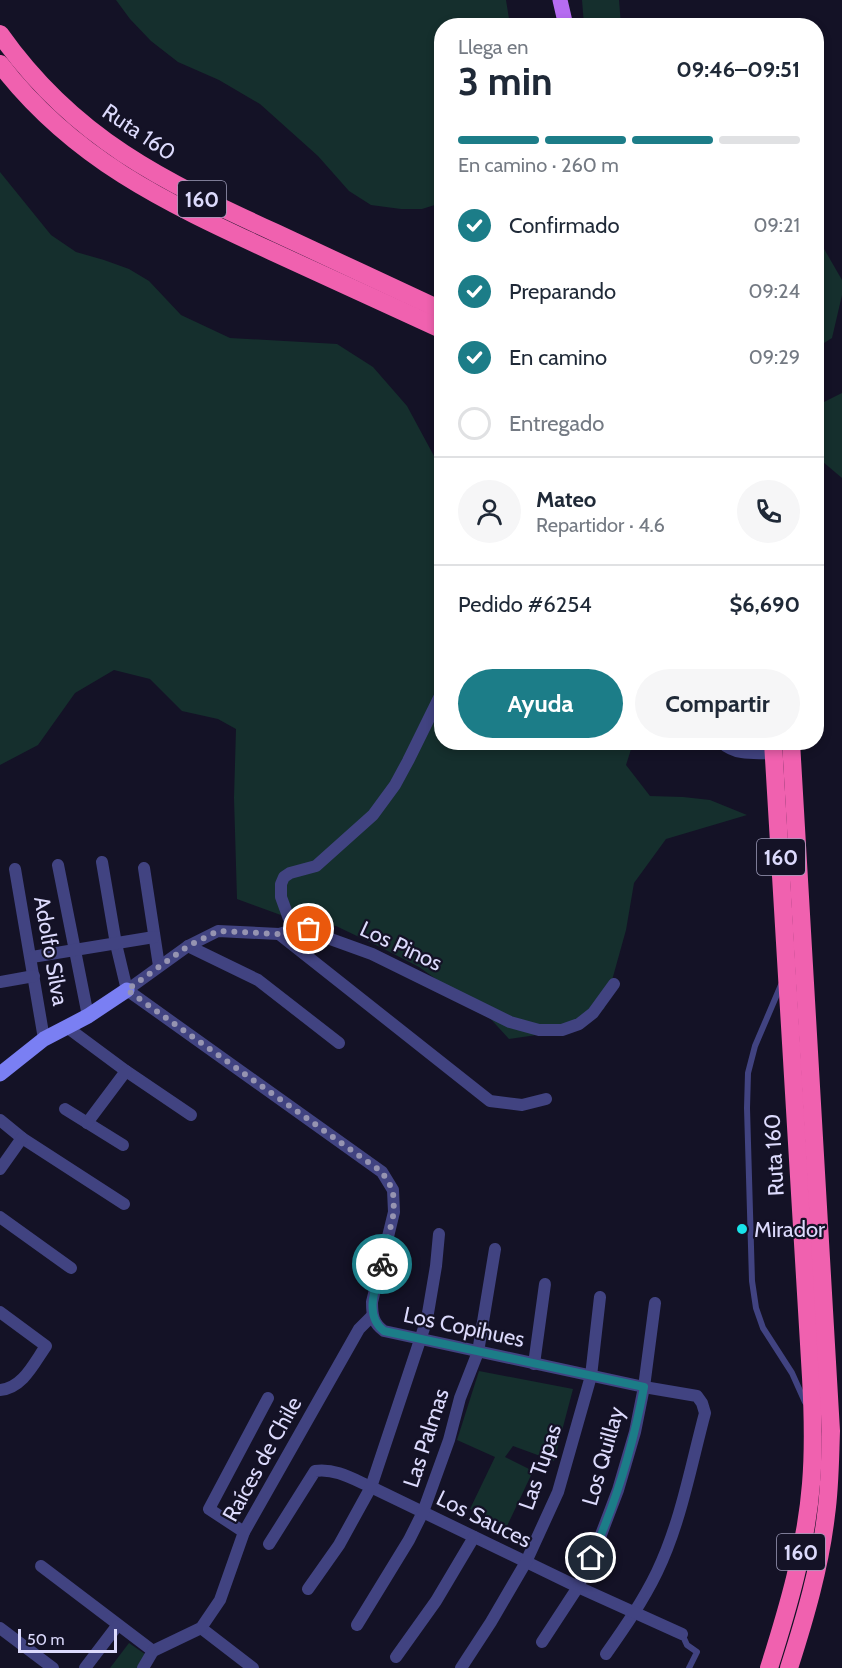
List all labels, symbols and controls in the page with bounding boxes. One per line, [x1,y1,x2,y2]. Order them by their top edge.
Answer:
text: Llega en [458,35,528,59]
text: 09:46–09:51 [676,56,800,83]
text: 3 min [458,57,553,105]
street label: Ruta 160 [97,98,181,166]
text: En camino · 260 m [458,153,619,177]
road number: 160 [178,181,226,217]
icon: check [458,209,491,242]
text: Confirmado [509,212,620,239]
text: 09:21 [754,213,800,237]
icon: check [458,275,491,308]
text: Preparando [509,278,616,305]
text: 09:24 [748,279,800,303]
icon: check [458,341,491,374]
text: En camino [509,344,607,371]
text: 09:29 [749,345,800,369]
text: Entregado [509,410,604,437]
button: person [458,480,521,543]
button: phone [737,480,800,543]
text: Mateo [536,486,596,513]
text: Repartidor · 4.6 [536,513,665,537]
text: Pedido #6254 [458,591,592,618]
text: $6,690 [730,591,800,618]
button: Ayuda [458,669,623,738]
button: Compartir [635,669,800,738]
road number: 160 [757,839,805,875]
street label: Adolfo Silva [28,894,74,1008]
pin [283,903,334,954]
icon: bag [292,912,325,945]
street label: Los Pinos [356,915,446,977]
street label: Ruta 160 [758,1113,790,1197]
place label: Mirador [754,1216,825,1243]
marker: Mirador [735,1222,749,1236]
courier [352,1234,412,1294]
icon: bike [366,1248,399,1281]
street label: Los Copihues [401,1301,527,1353]
street label: Las Palmas [397,1385,455,1491]
street label: Raíces de Chile [217,1392,307,1526]
street label: Los Quillay [576,1403,630,1509]
street label: Las Tupas [513,1421,567,1513]
street label: Los Sauces [432,1484,536,1554]
pin [565,1532,616,1583]
road number: 160 [777,1534,825,1570]
icon: home [574,1541,607,1574]
scale bar [18,1626,117,1654]
text: 50 m [27,1630,64,1649]

